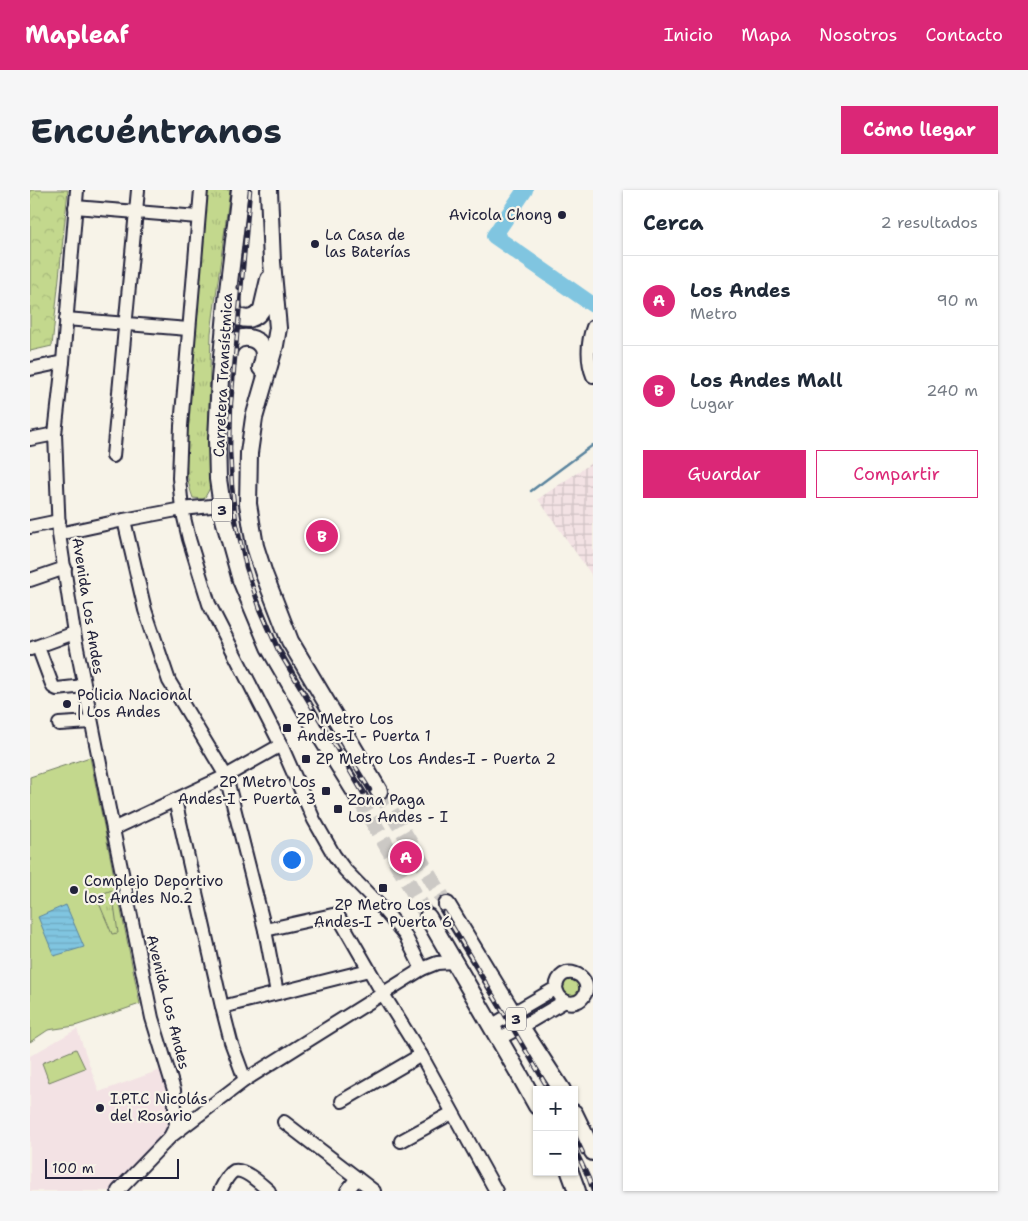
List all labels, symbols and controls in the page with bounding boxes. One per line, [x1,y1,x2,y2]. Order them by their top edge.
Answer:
text: Mapleaf [25,19,129,51]
text: Inicio [664,23,713,47]
text: Mapa [741,23,791,47]
text: Nosotros [819,23,897,47]
text: Contacto [925,23,1003,47]
button: Cómo llegar [841,106,998,154]
text: Encuéntranos [30,107,282,154]
place label: Avicola Chong [449,205,552,225]
marker: Avicola Chong [556,209,568,221]
text: Cerca [643,209,704,237]
text: 2 resultados [880,212,978,233]
place label: La Casa de las Baterías [325,225,411,262]
marker: La Casa de las Baterías [309,238,321,250]
text: Los Andes [690,278,791,303]
text: A [653,290,665,311]
text: 90 m [937,290,978,311]
street label: Carretera Transístmica [209,292,237,458]
text: Metro [690,303,737,324]
text: Los Andes Mall [690,368,842,393]
text: B [654,380,664,401]
text: 240 m [926,380,978,401]
text: Lugar [690,393,734,414]
button: Guardar [643,450,806,498]
button: Compartir [816,450,978,498]
road number: 3 [212,498,232,522]
pin: B [306,517,338,555]
street label: Avenida Los Andes [67,536,109,676]
place label: Policia Nacional | Los Andes [77,685,192,722]
marker: Policia Nacional | Los Andes [61,698,73,710]
place label: ZP Metro Los Andes-I - Puerta 1 [297,709,431,746]
marker: ZP Metro Los Andes-I - Puerta 1 [281,722,293,734]
place label: ZP Metro Los Andes-I - Puerta 2 [316,749,556,769]
marker: ZP Metro Los Andes-I - Puerta 2 [300,753,312,765]
place label: ZP Metro Los Andes-I - Puerta 3 [178,772,316,809]
marker: ZP Metro Los Andes-I - Puerta 3 [320,785,332,797]
place label: Zona Paga Los Andes - I [348,790,448,827]
marker: Zona Paga Los Andes - I [332,803,344,815]
pin: A [390,838,422,876]
your location [279,847,305,873]
place label: Complejo Deportivo los Andes No.2 [84,871,223,908]
marker: ZP Metro Los Andes-I - Puerta 6 [377,882,389,894]
marker: Complejo Deportivo los Andes No.2 [68,884,80,896]
place label: ZP Metro Los Andes-I - Puerta 6 [314,895,452,932]
street label: Avenida Los Andes [142,933,194,1071]
road number: 3 [506,1008,526,1031]
map controls [533,1086,578,1176]
button: + [533,1086,578,1131]
place label: I.P.T.C Nicolás del Rosario [110,1089,208,1126]
marker: I.P.T.C Nicolás del Rosario [94,1102,106,1114]
button: − [533,1131,578,1176]
scale bar [45,1156,179,1179]
text: 100 m [52,1159,94,1177]

